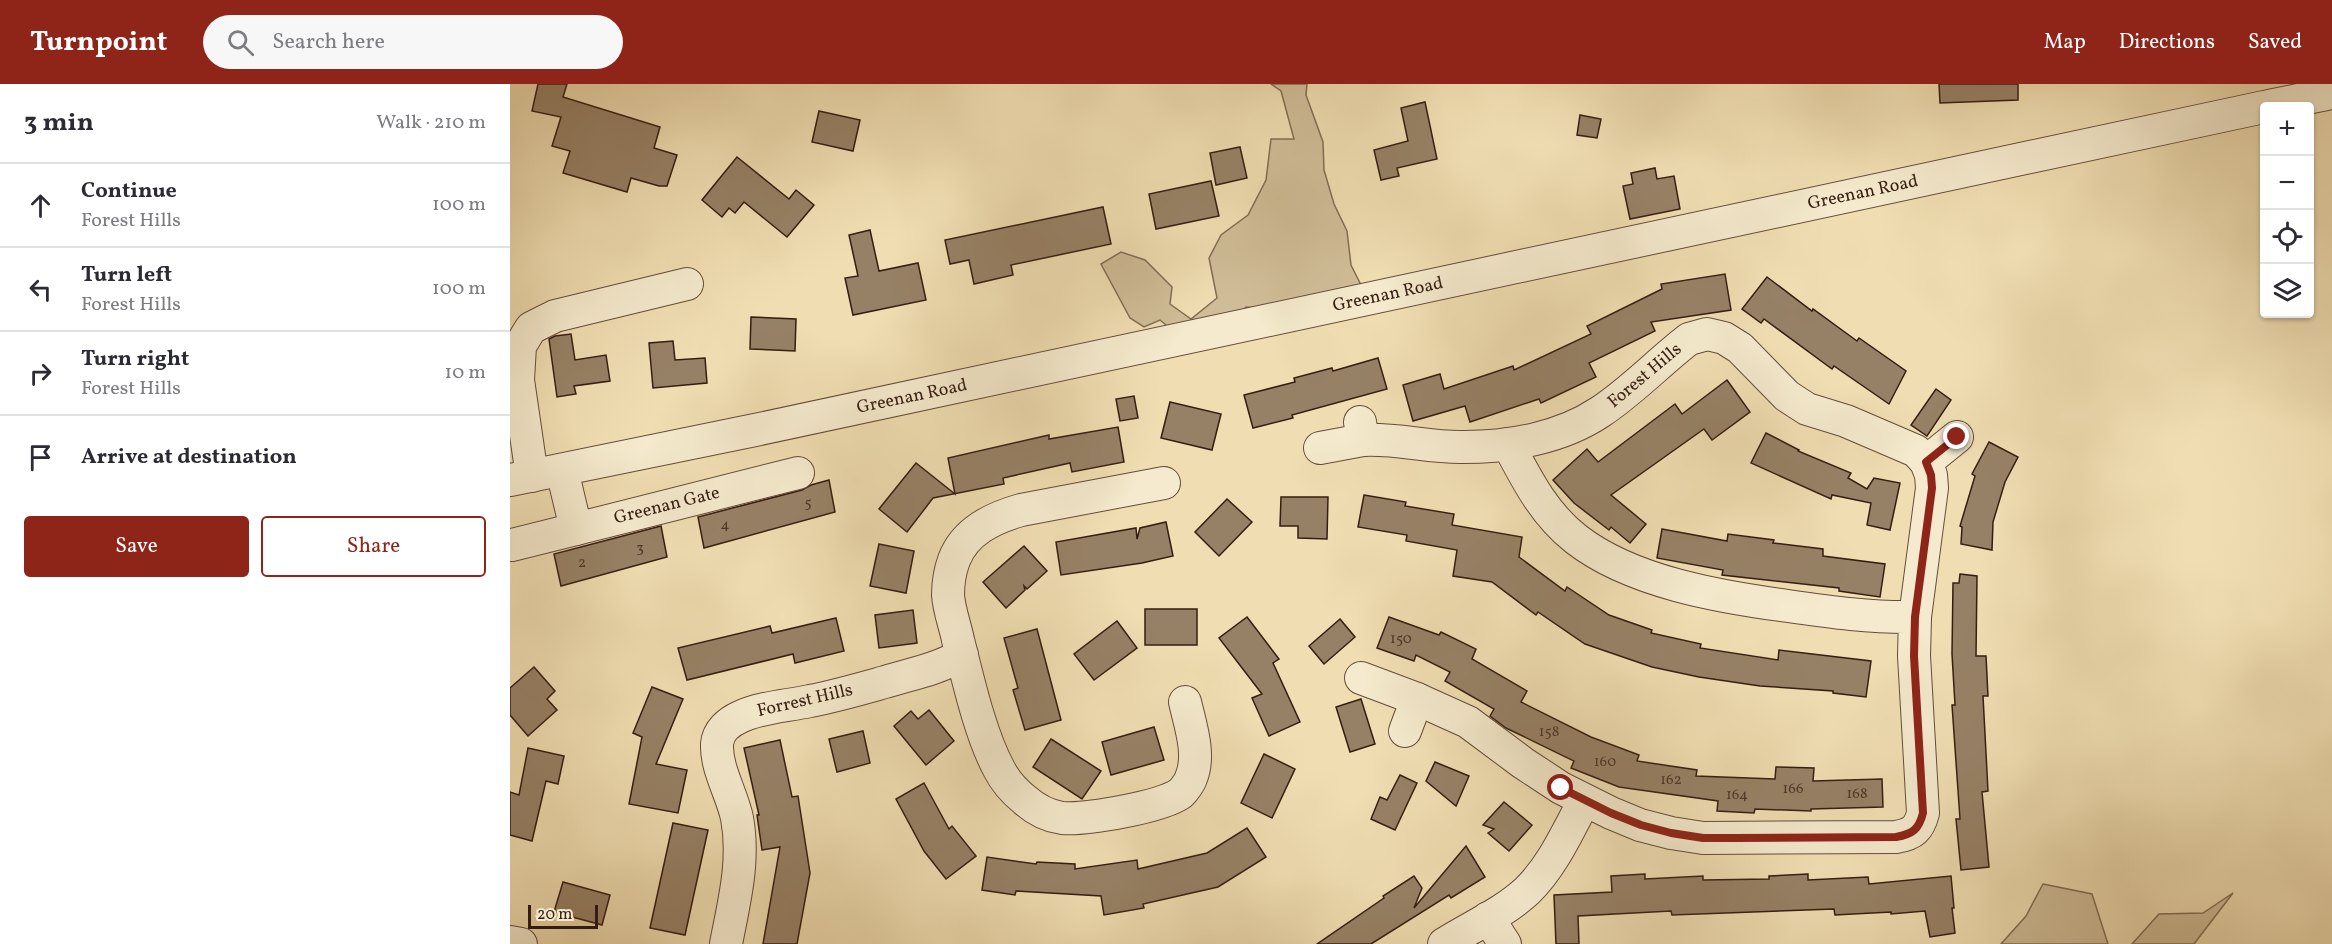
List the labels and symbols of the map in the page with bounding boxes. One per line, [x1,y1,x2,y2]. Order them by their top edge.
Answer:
street label: Greenan Road [1805,169,1921,217]
street label: Greenan Road [1330,271,1446,319]
street label: Forest Hills [1603,338,1687,414]
street label: Greenan Road [854,373,970,421]
route end [1943,423,1969,449]
street label: Greenan Gate [611,481,723,531]
house number: 5 [804,493,812,514]
house number: 4 [721,515,730,536]
house number: 3 [636,538,644,559]
house number: 2 [578,553,586,574]
house number: 150 [1390,629,1412,650]
street label: Forrest Hills [755,678,855,724]
house number: 158 [1539,722,1559,743]
house number: 160 [1594,752,1616,773]
house number: 162 [1660,770,1682,791]
route start [1547,774,1573,800]
house number: 166 [1782,779,1804,800]
house number: 168 [1846,784,1868,805]
house number: 164 [1726,785,1748,806]
scale bar [528,902,598,930]

